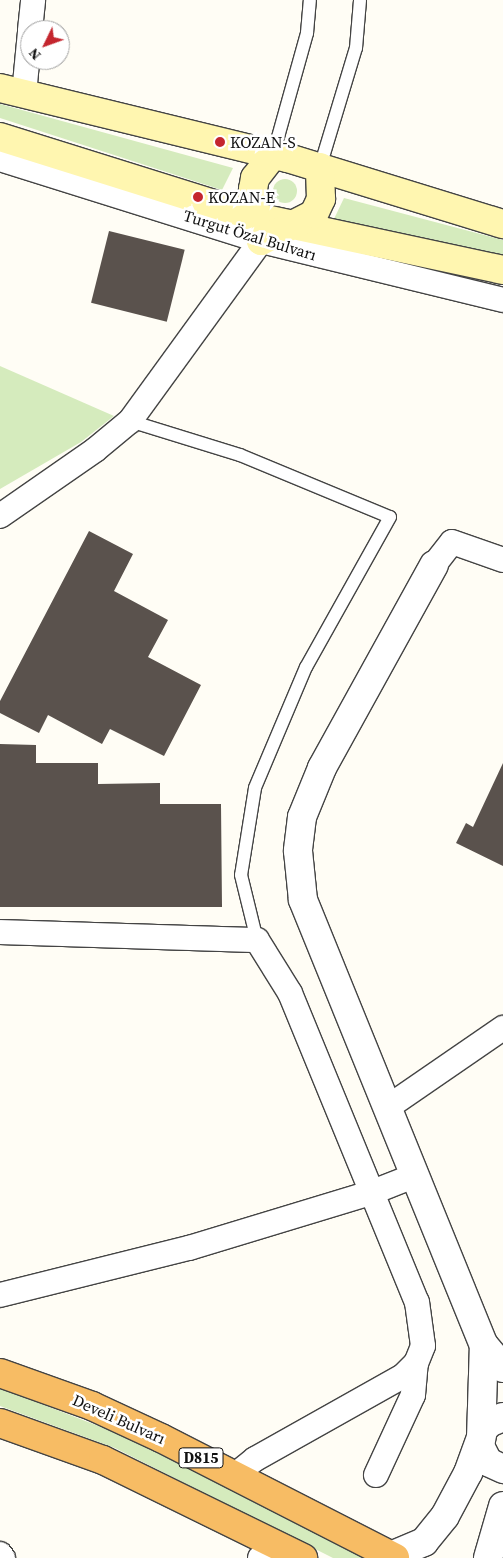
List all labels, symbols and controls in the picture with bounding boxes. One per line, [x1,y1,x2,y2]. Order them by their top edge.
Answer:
north arrow [20,20,70,70]
text: N [24,44,45,65]
place label: KOZAN-S [230,132,296,152]
marker: KOZAN-S [214,136,226,148]
place label: KOZAN-E [208,187,275,207]
marker: KOZAN-E [192,191,204,203]
street label: Turgut Özal Bulvarı [181,206,319,264]
street label: Develi Bulvarı [70,1390,168,1448]
road number: D815 [178,1446,224,1470]

